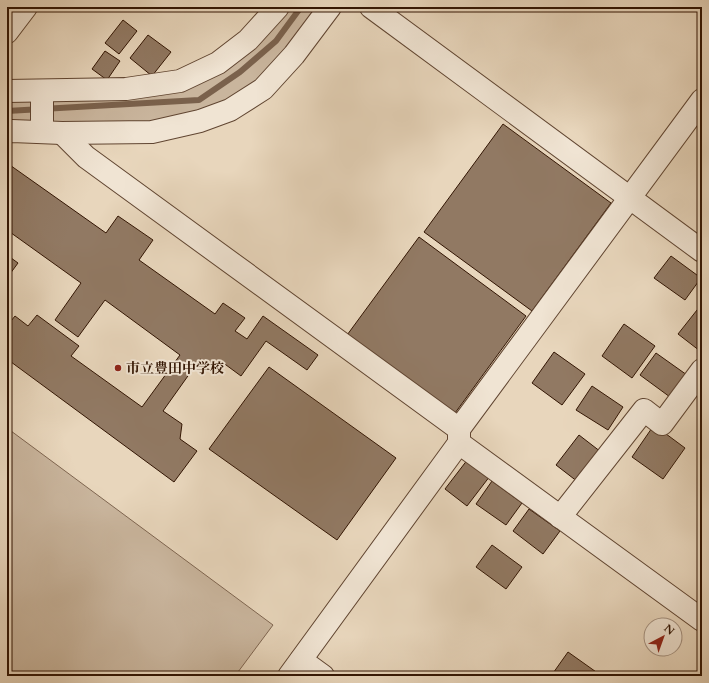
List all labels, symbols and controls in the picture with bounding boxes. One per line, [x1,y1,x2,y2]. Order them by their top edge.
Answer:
place label: 市立豊田中学校 [126,359,224,378]
marker: 市立豊田中学校 [113,363,123,373]
north arrow [643,617,683,657]
text: N [661,621,678,639]

